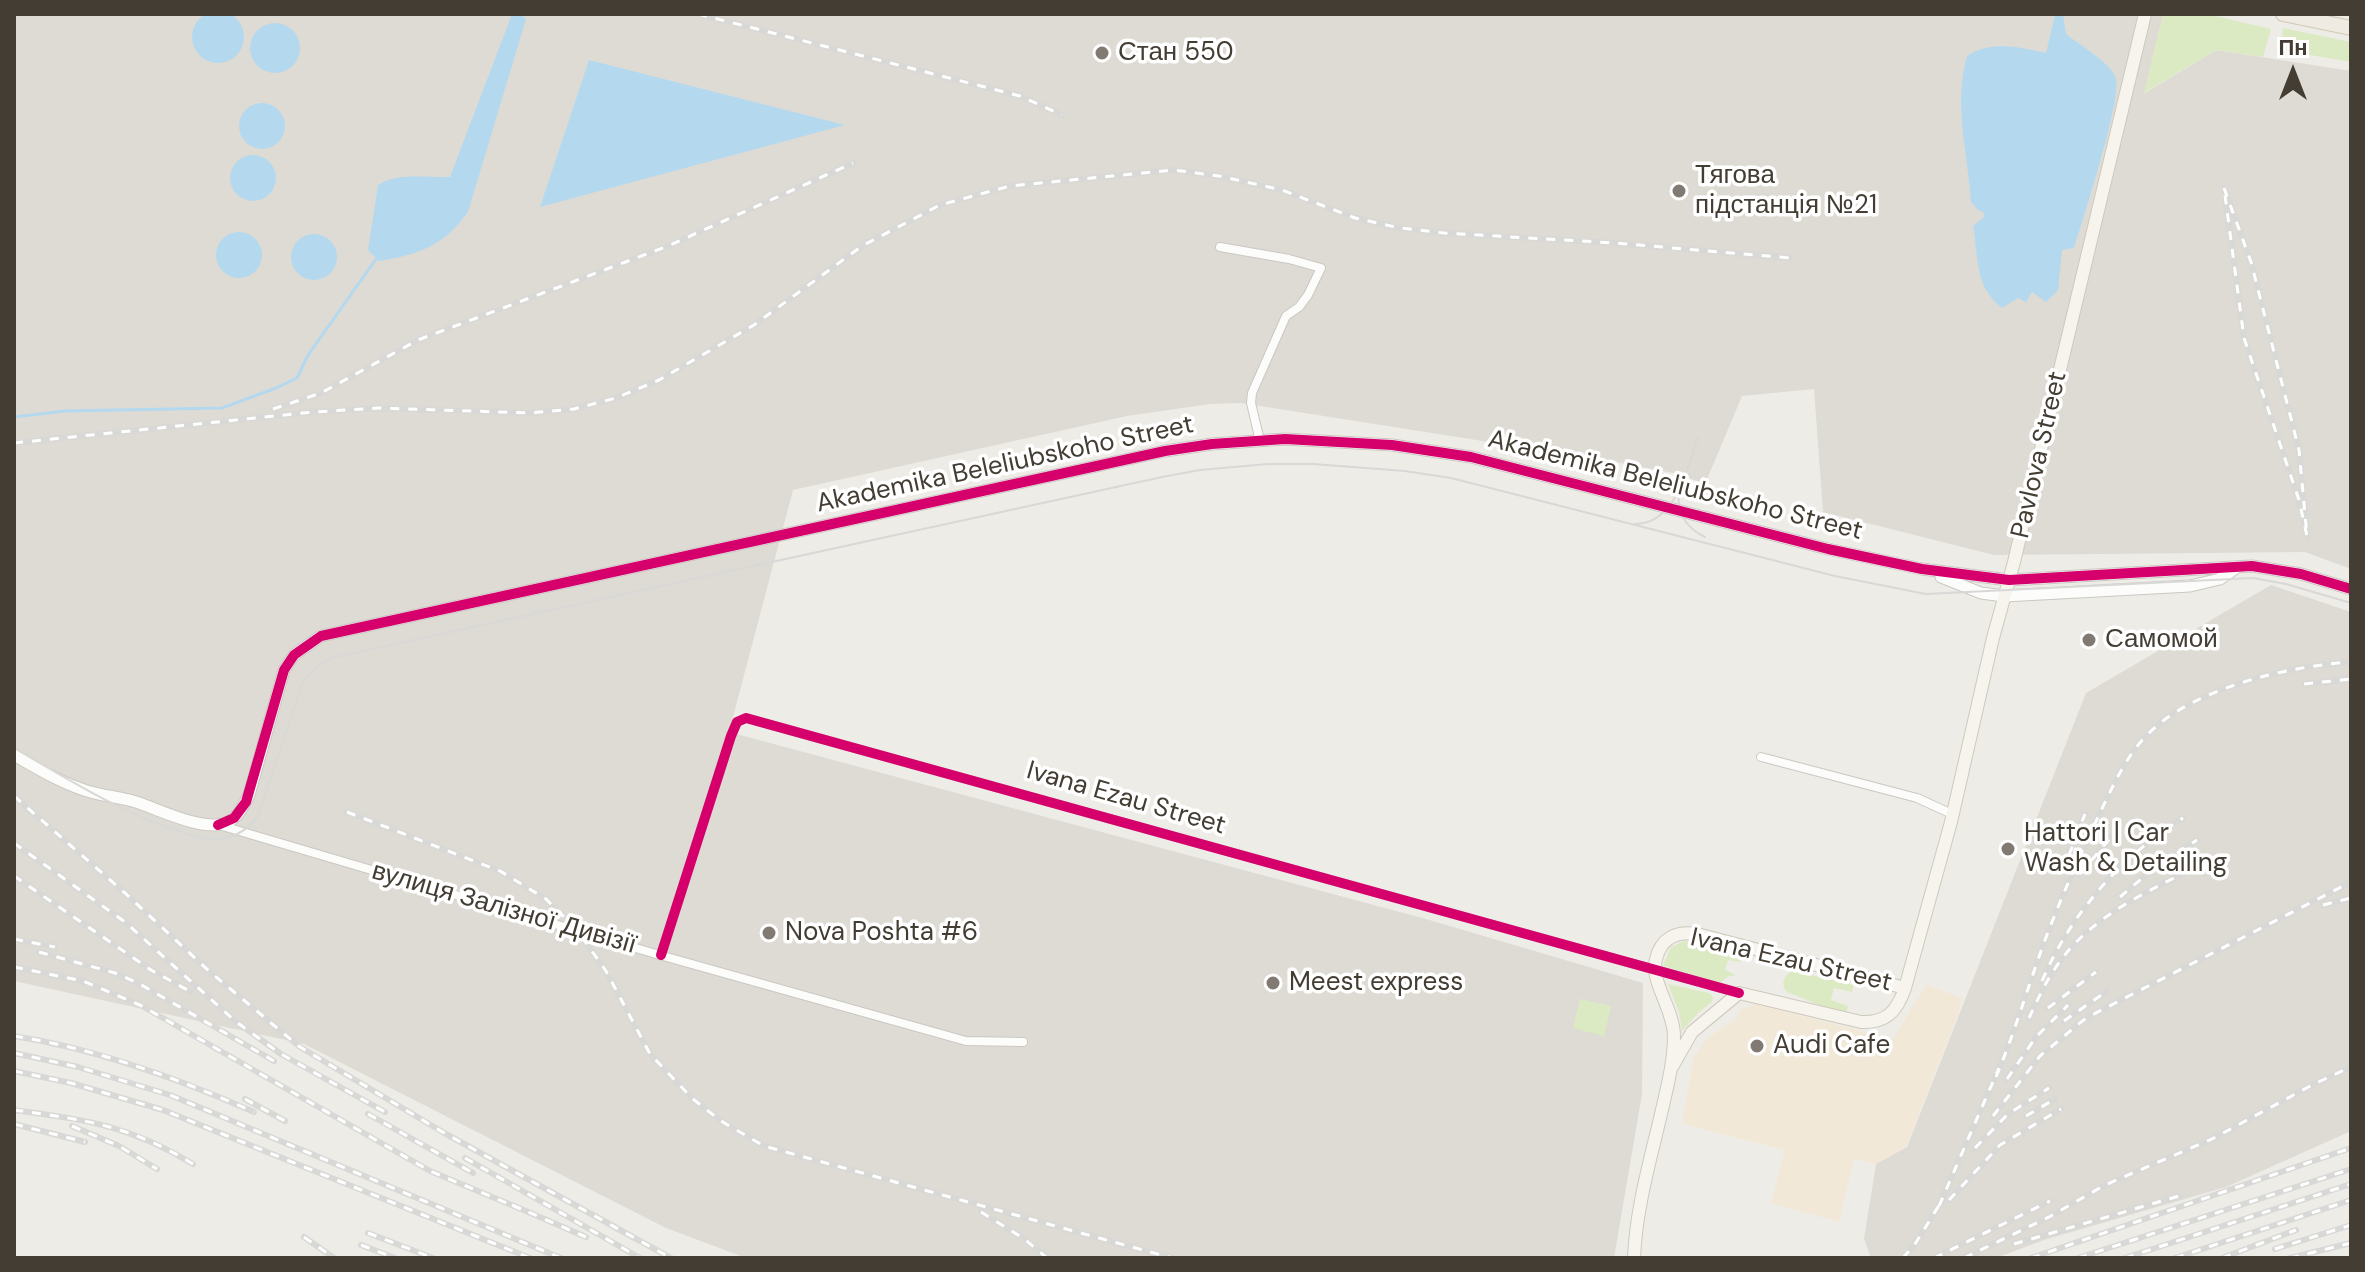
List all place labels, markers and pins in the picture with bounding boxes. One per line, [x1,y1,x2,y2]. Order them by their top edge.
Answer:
place label: Стан 550 [1118,37,1234,69]
marker: Стан 550 [1093,44,1111,62]
place label: Тягова пiдстанцiя №21 [1695,160,1877,222]
marker: Тягова пiдстанцiя №21 [1670,182,1688,200]
place label: Самомой [2105,624,2218,656]
marker: Самомой [2080,631,2098,649]
place label: Hattori | Car Wash & Detailing [2024,818,2227,880]
marker: Hattori | Car Wash & Detailing [1999,840,2017,858]
place label: Nova Poshta #6 [785,917,978,949]
marker: Nova Poshta #6 [760,924,778,942]
place label: Meest express [1289,967,1463,999]
marker: Meest express [1264,974,1282,992]
place label: Audi Cafe [1773,1030,1890,1062]
marker: Audi Cafe [1748,1037,1766,1055]

